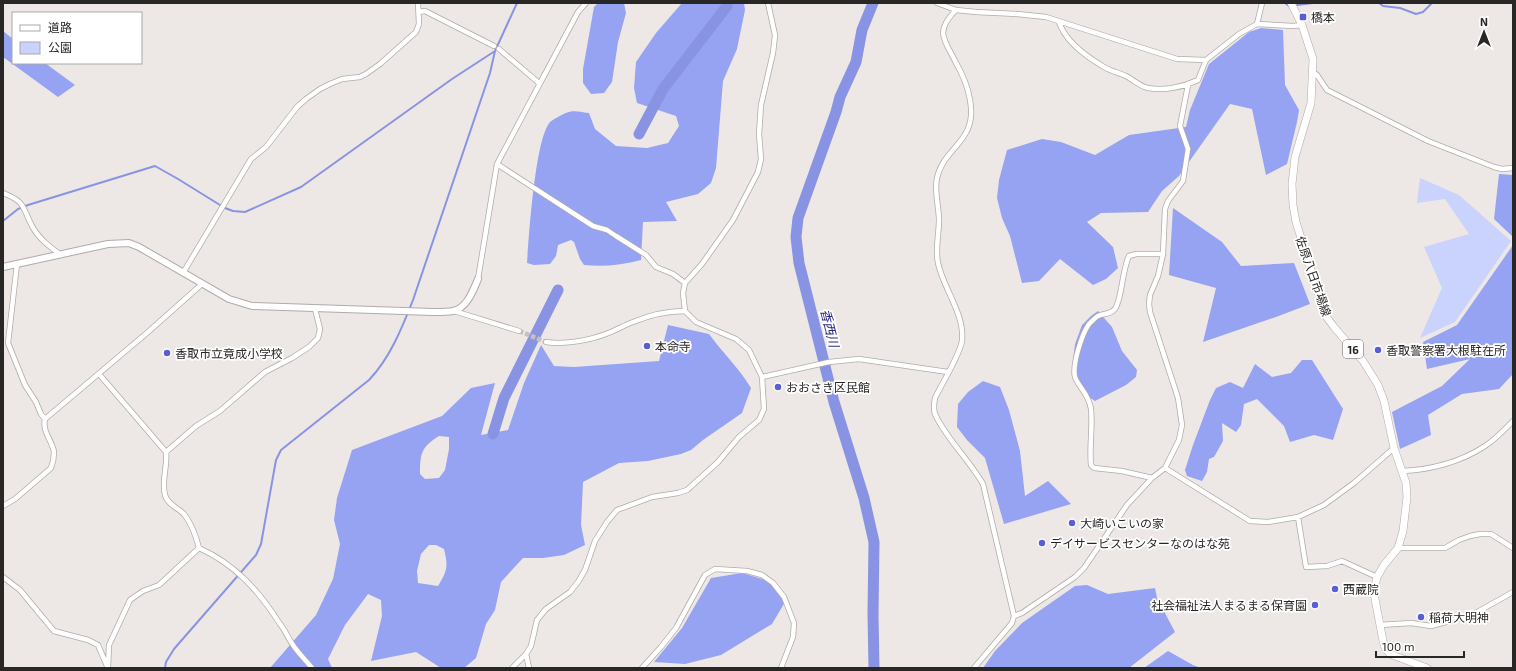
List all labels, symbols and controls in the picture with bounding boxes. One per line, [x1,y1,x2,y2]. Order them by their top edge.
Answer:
place label: 橋本 [1311,10,1335,24]
legend [12,12,142,64]
marker: 橋本 [1298,12,1308,22]
north arrow [1464,12,1504,52]
text: N [1480,15,1488,28]
text: 道路 [48,20,72,34]
text: 公園 [48,40,72,54]
street label: 佐原八日市場線 [1294,234,1334,318]
water label: 香西川 [818,307,843,351]
place label: 本命寺 [655,339,691,353]
road number: 16 [1343,340,1363,358]
marker: 本命寺 [642,341,652,351]
place label: 香取警察署大根駐在所 [1386,343,1506,357]
marker: 香取警察署大根駐在所 [1373,345,1383,355]
place label: 香取市立竟成小学校 [175,346,283,360]
marker: 香取市立竟成小学校 [162,348,172,358]
place label: おおさき区民館 [786,380,870,394]
marker: おおさき区民館 [773,382,783,392]
place label: 大崎いこいの家 [1080,516,1164,530]
marker: 大崎いこいの家 [1067,518,1077,528]
place label: デイサービスセンターなのはな苑 [1050,536,1230,550]
marker: デイサービスセンターなのはな苑 [1037,538,1047,548]
place label: 西蔵院 [1343,582,1379,596]
marker: 西蔵院 [1330,584,1340,594]
place label: 社会福祉法人まるまる保育園 [1151,598,1307,612]
marker: 社会福祉法人まるまる保育園 [1310,600,1320,610]
place label: 稲荷大明神 [1429,610,1489,624]
marker: 稲荷大明神 [1416,612,1426,622]
scale bar [1376,633,1464,659]
text: 100 m [1382,639,1414,653]

